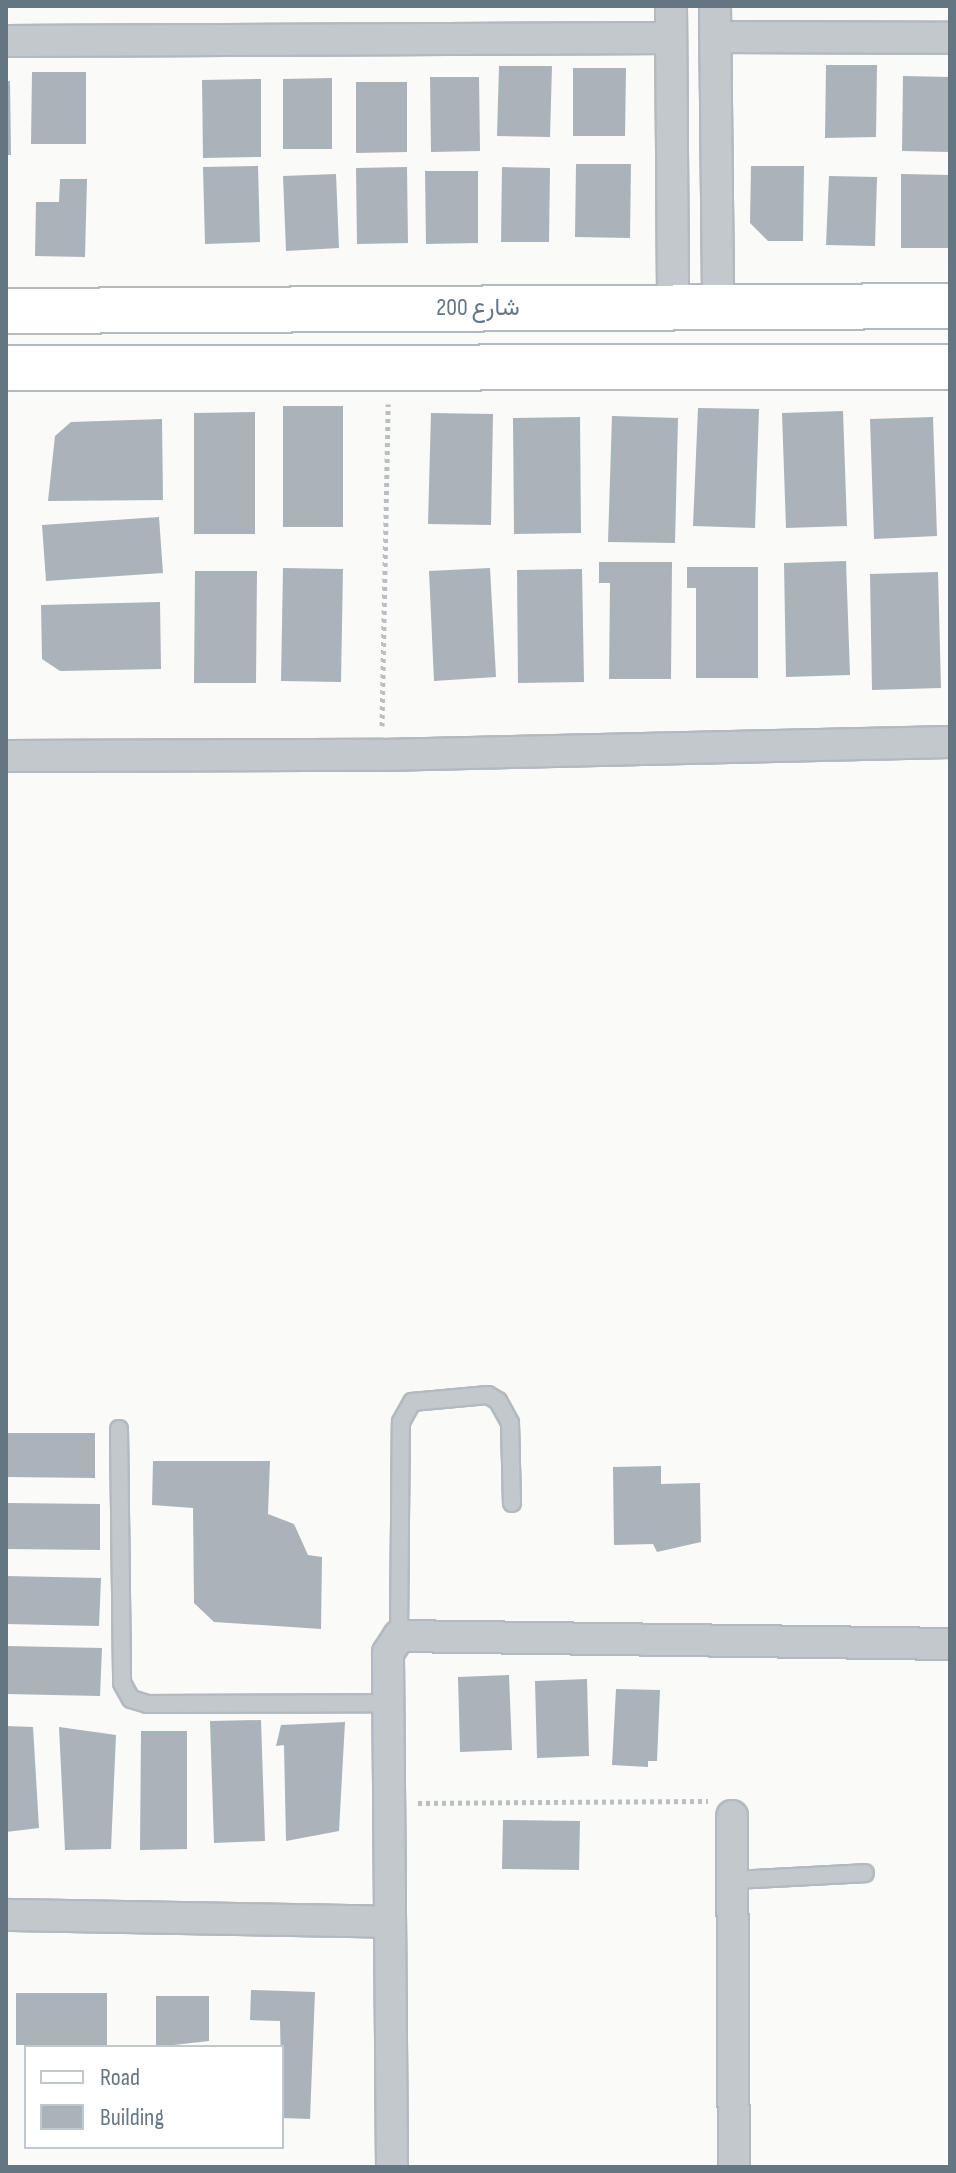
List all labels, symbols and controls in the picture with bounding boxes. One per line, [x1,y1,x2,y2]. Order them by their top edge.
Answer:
street label: شارع 200 [436,294,520,322]
legend [24,2045,284,2149]
text: Road [100,2063,140,2092]
text: Building [100,2103,164,2132]

